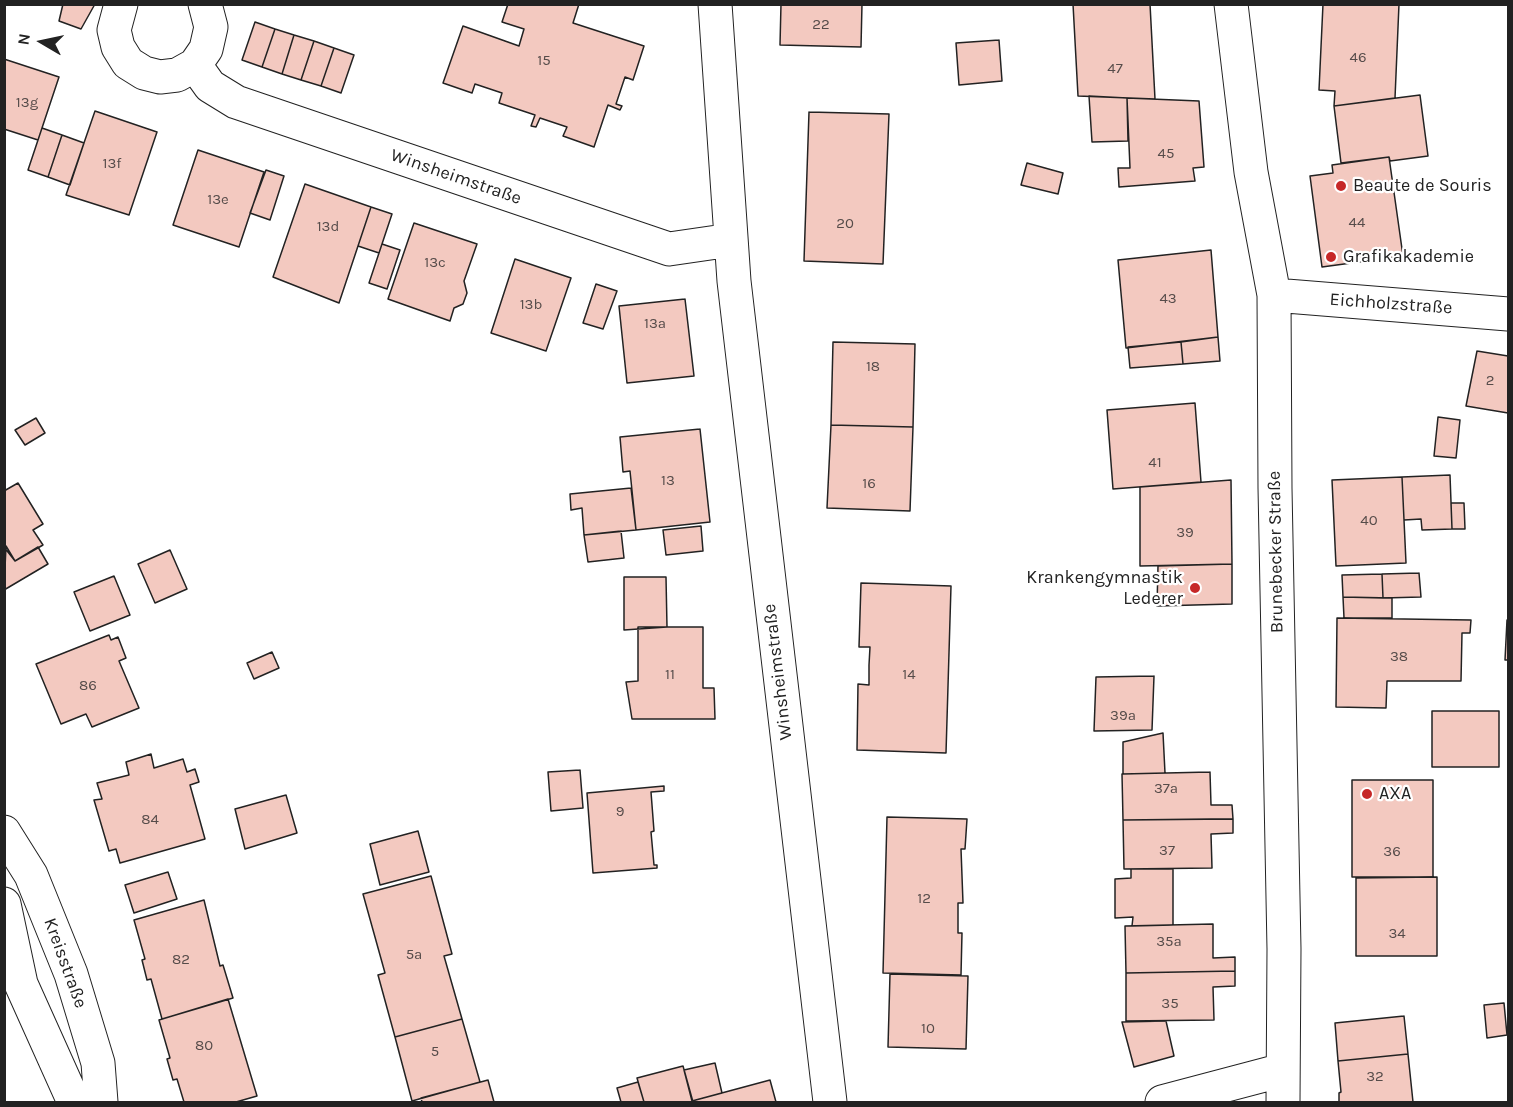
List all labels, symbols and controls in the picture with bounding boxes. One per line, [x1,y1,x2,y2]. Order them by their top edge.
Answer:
north arrow [12,12,72,72]
house number: 22 [812,16,830,34]
text: N [13,32,34,46]
house number: 46 [1350,49,1366,67]
house number: 15 [537,52,551,70]
house number: 47 [1107,60,1123,78]
house number: 13g [16,94,38,112]
street label: Winsheimstraße [388,144,524,210]
house number: 45 [1158,145,1174,163]
house number: 13f [103,155,121,173]
place label: Beaute de Souris [1353,175,1492,197]
marker: Beaute de Souris [1334,179,1348,193]
house number: 13e [207,191,229,209]
house number: 44 [1349,214,1365,232]
house number: 20 [836,215,854,233]
house number: 13d [317,218,339,236]
place label: Grafikakademie [1343,246,1474,268]
marker: Grafikakademie [1324,250,1338,264]
house number: 13c [424,254,446,272]
street label: Eichholzstraße [1329,289,1453,319]
house number: 43 [1159,290,1177,308]
house number: 13b [520,296,542,314]
house number: 13a [644,315,666,333]
house number: 18 [866,358,880,376]
house number: 2 [1486,372,1494,390]
house number: 41 [1148,454,1162,472]
street label: Brunebecker Straße [1264,471,1288,633]
house number: 13 [661,472,675,490]
house number: 16 [862,475,876,493]
house number: 40 [1360,512,1378,530]
house number: 39 [1176,524,1194,542]
place label: Krankengymnastik Lederer [1026,567,1183,610]
marker: Krankengymnastik Lederer [1188,581,1202,595]
street label: Winsheimstraße [759,603,797,741]
house number: 38 [1390,648,1408,666]
house number: 11 [665,666,675,684]
house number: 14 [902,666,916,684]
house number: 86 [79,677,97,695]
house number: 39a [1110,707,1136,725]
house number: 37a [1154,780,1178,798]
place label: AXA [1379,783,1411,805]
marker: AXA [1360,787,1374,801]
house number: 9 [616,803,624,821]
house number: 84 [141,811,159,829]
house number: 37 [1159,842,1175,860]
house number: 36 [1383,843,1401,861]
house number: 12 [917,890,931,908]
street label: Kreisstraße [39,915,91,1011]
house number: 34 [1388,925,1406,943]
house number: 35a [1156,933,1182,951]
house number: 5a [406,946,422,964]
house number: 82 [172,951,190,969]
house number: 35 [1161,995,1179,1013]
house number: 10 [921,1020,935,1038]
house number: 80 [195,1037,213,1055]
house number: 5 [431,1043,439,1061]
house number: 32 [1366,1068,1384,1086]

